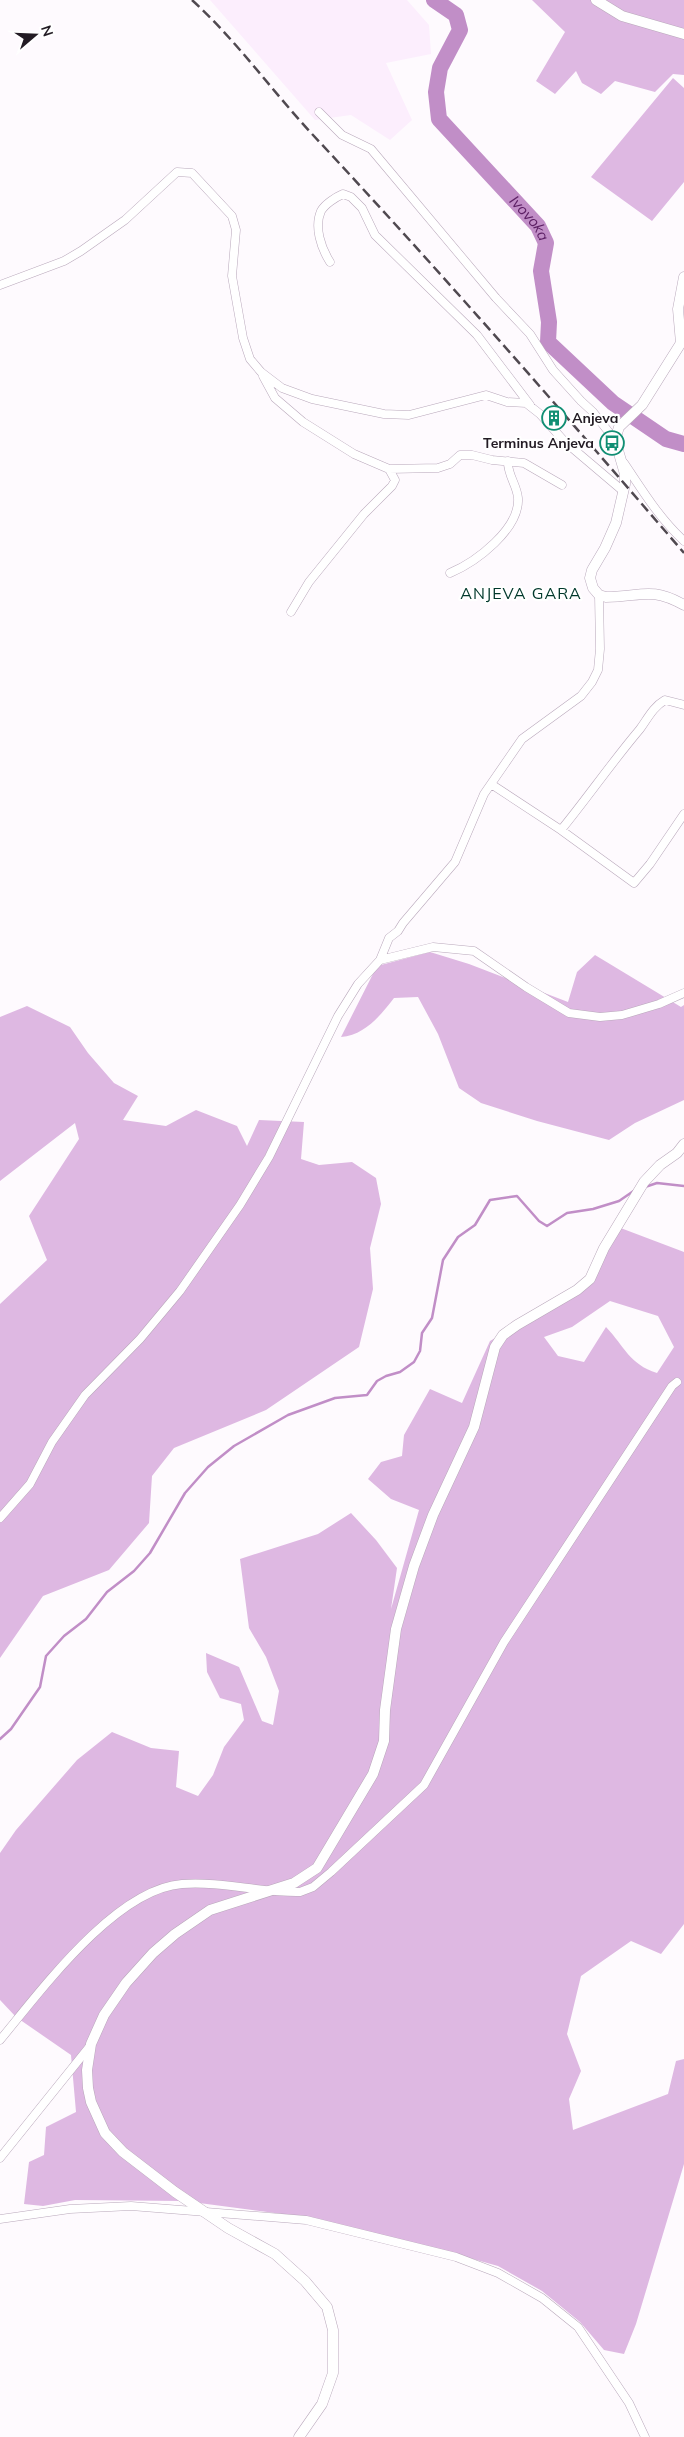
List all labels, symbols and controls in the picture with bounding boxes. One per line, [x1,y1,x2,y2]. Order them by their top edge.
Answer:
north arrow [10,10,60,60]
text: N [37,23,58,39]
water label: Ivovoka [506,191,554,244]
building icon: Anjeva [541,405,567,431]
place label: Anjeva [572,409,618,427]
bus stop icon: Terminus Anjeva [599,430,625,456]
place label: Terminus Anjeva [483,434,594,452]
district label: ANJEVA GARA [460,583,582,603]

